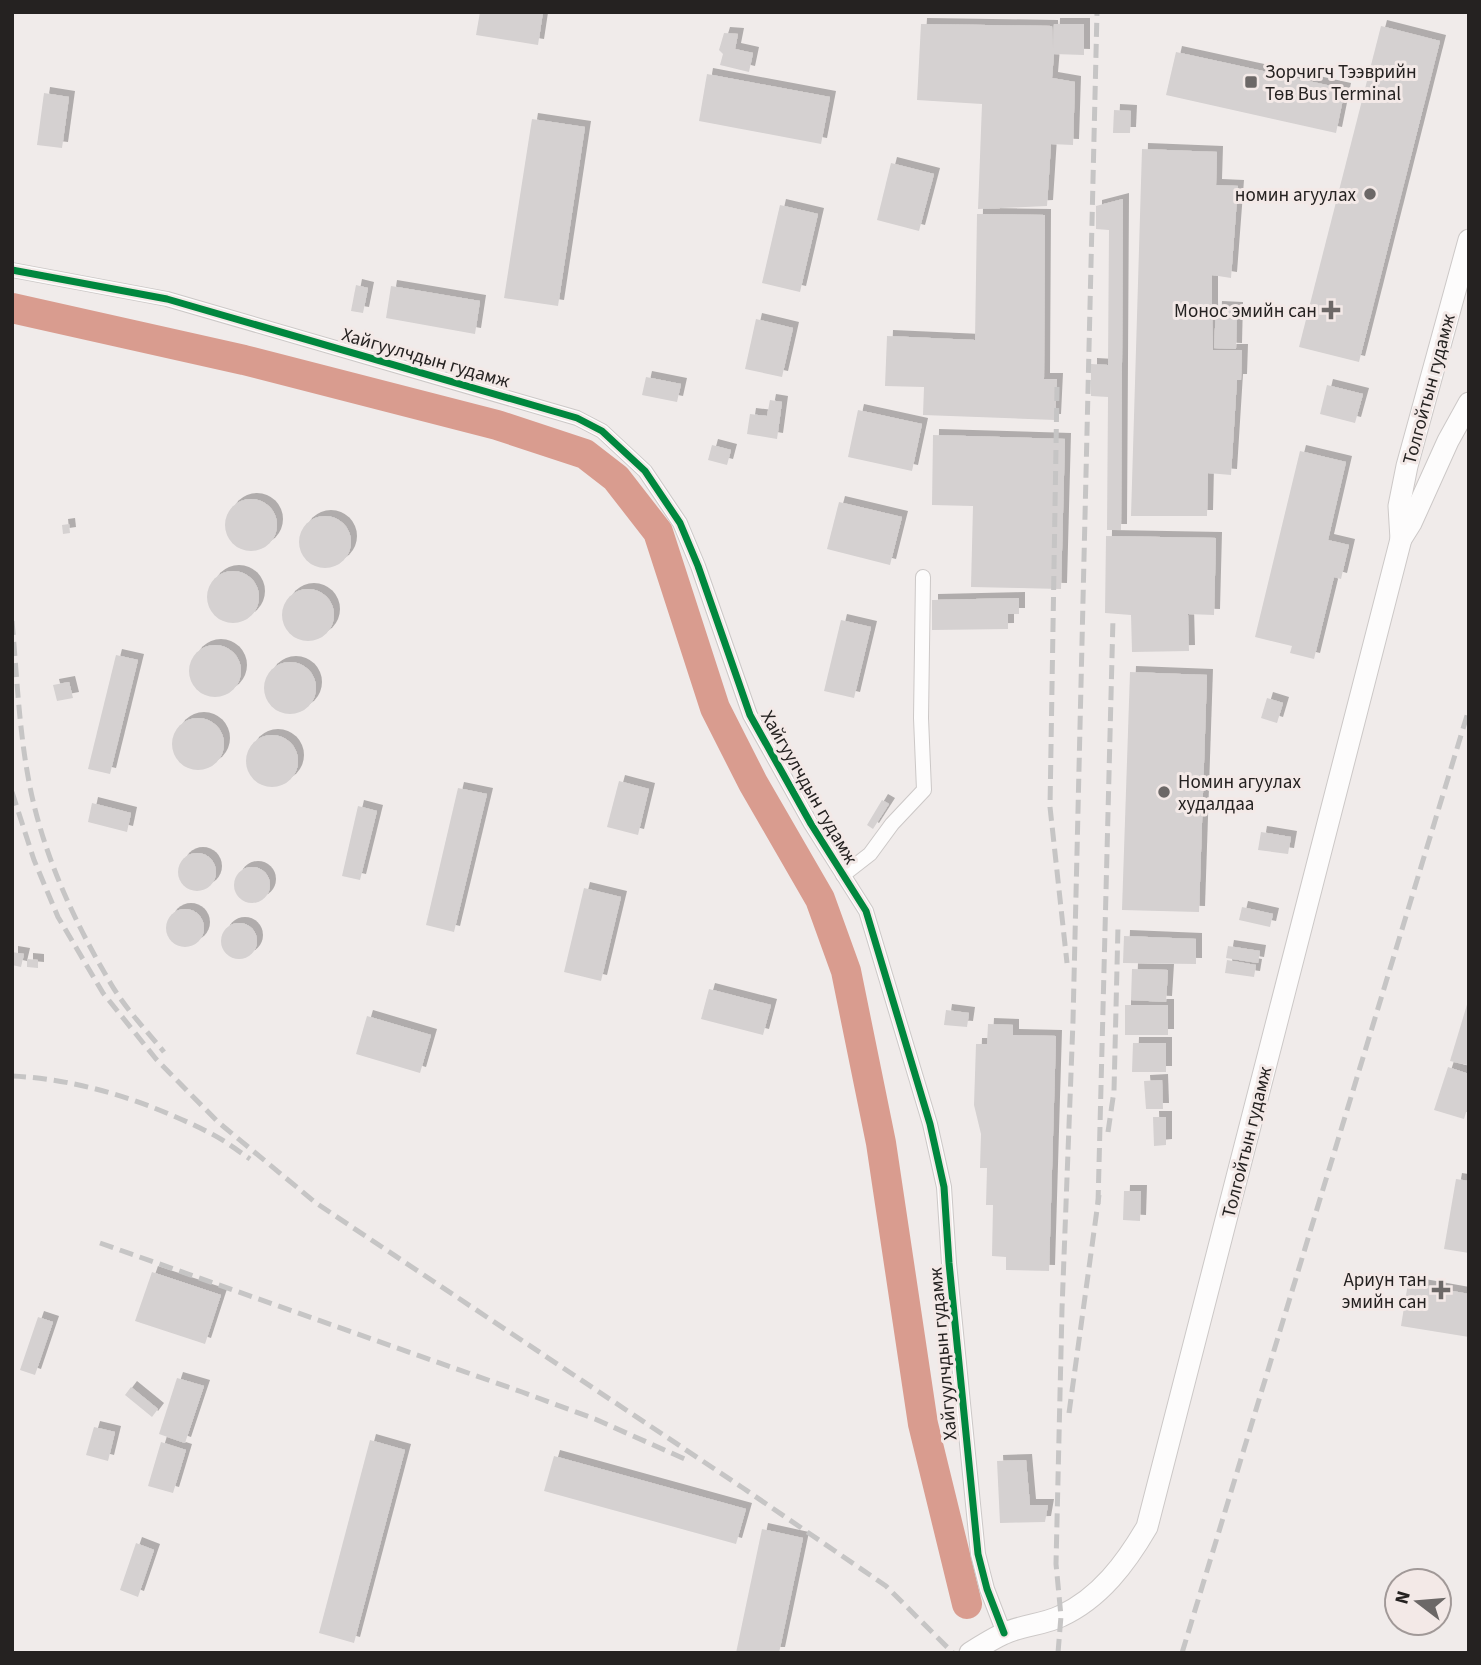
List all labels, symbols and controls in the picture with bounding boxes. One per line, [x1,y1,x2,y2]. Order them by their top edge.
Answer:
place label: Зорчигч Тээврийн Төв Bus Terminal [1265,59,1417,108]
marker: Зорчигч Тээврийн Төв Bus Terminal [1243,74,1259,90]
place label: номин агуулах [1235,182,1357,209]
marker: номин агуулах [1362,186,1378,202]
place label: Монос эмийн сан [1174,298,1317,325]
marker: Монос эмийн сан [1323,302,1339,318]
street label: Толгойтын гудамж [1396,311,1462,468]
street label: Хайгуулчдын гудамж [338,322,513,395]
street label: Хайгуулчдын гудамж [754,706,864,870]
place label: Номин агуулах худалдаа [1178,769,1301,818]
marker: Номин агуулах худалдаа [1156,784,1172,800]
street label: Толгойтын гудамж [1216,1064,1279,1221]
street label: Хайгуулчдын гудамж [922,1266,965,1441]
place label: Ариун тан эмийн сан [1342,1267,1427,1316]
marker: Ариун тан эмийн сан [1433,1282,1449,1298]
north arrow [1383,1567,1453,1637]
text: N [1388,1588,1418,1608]

